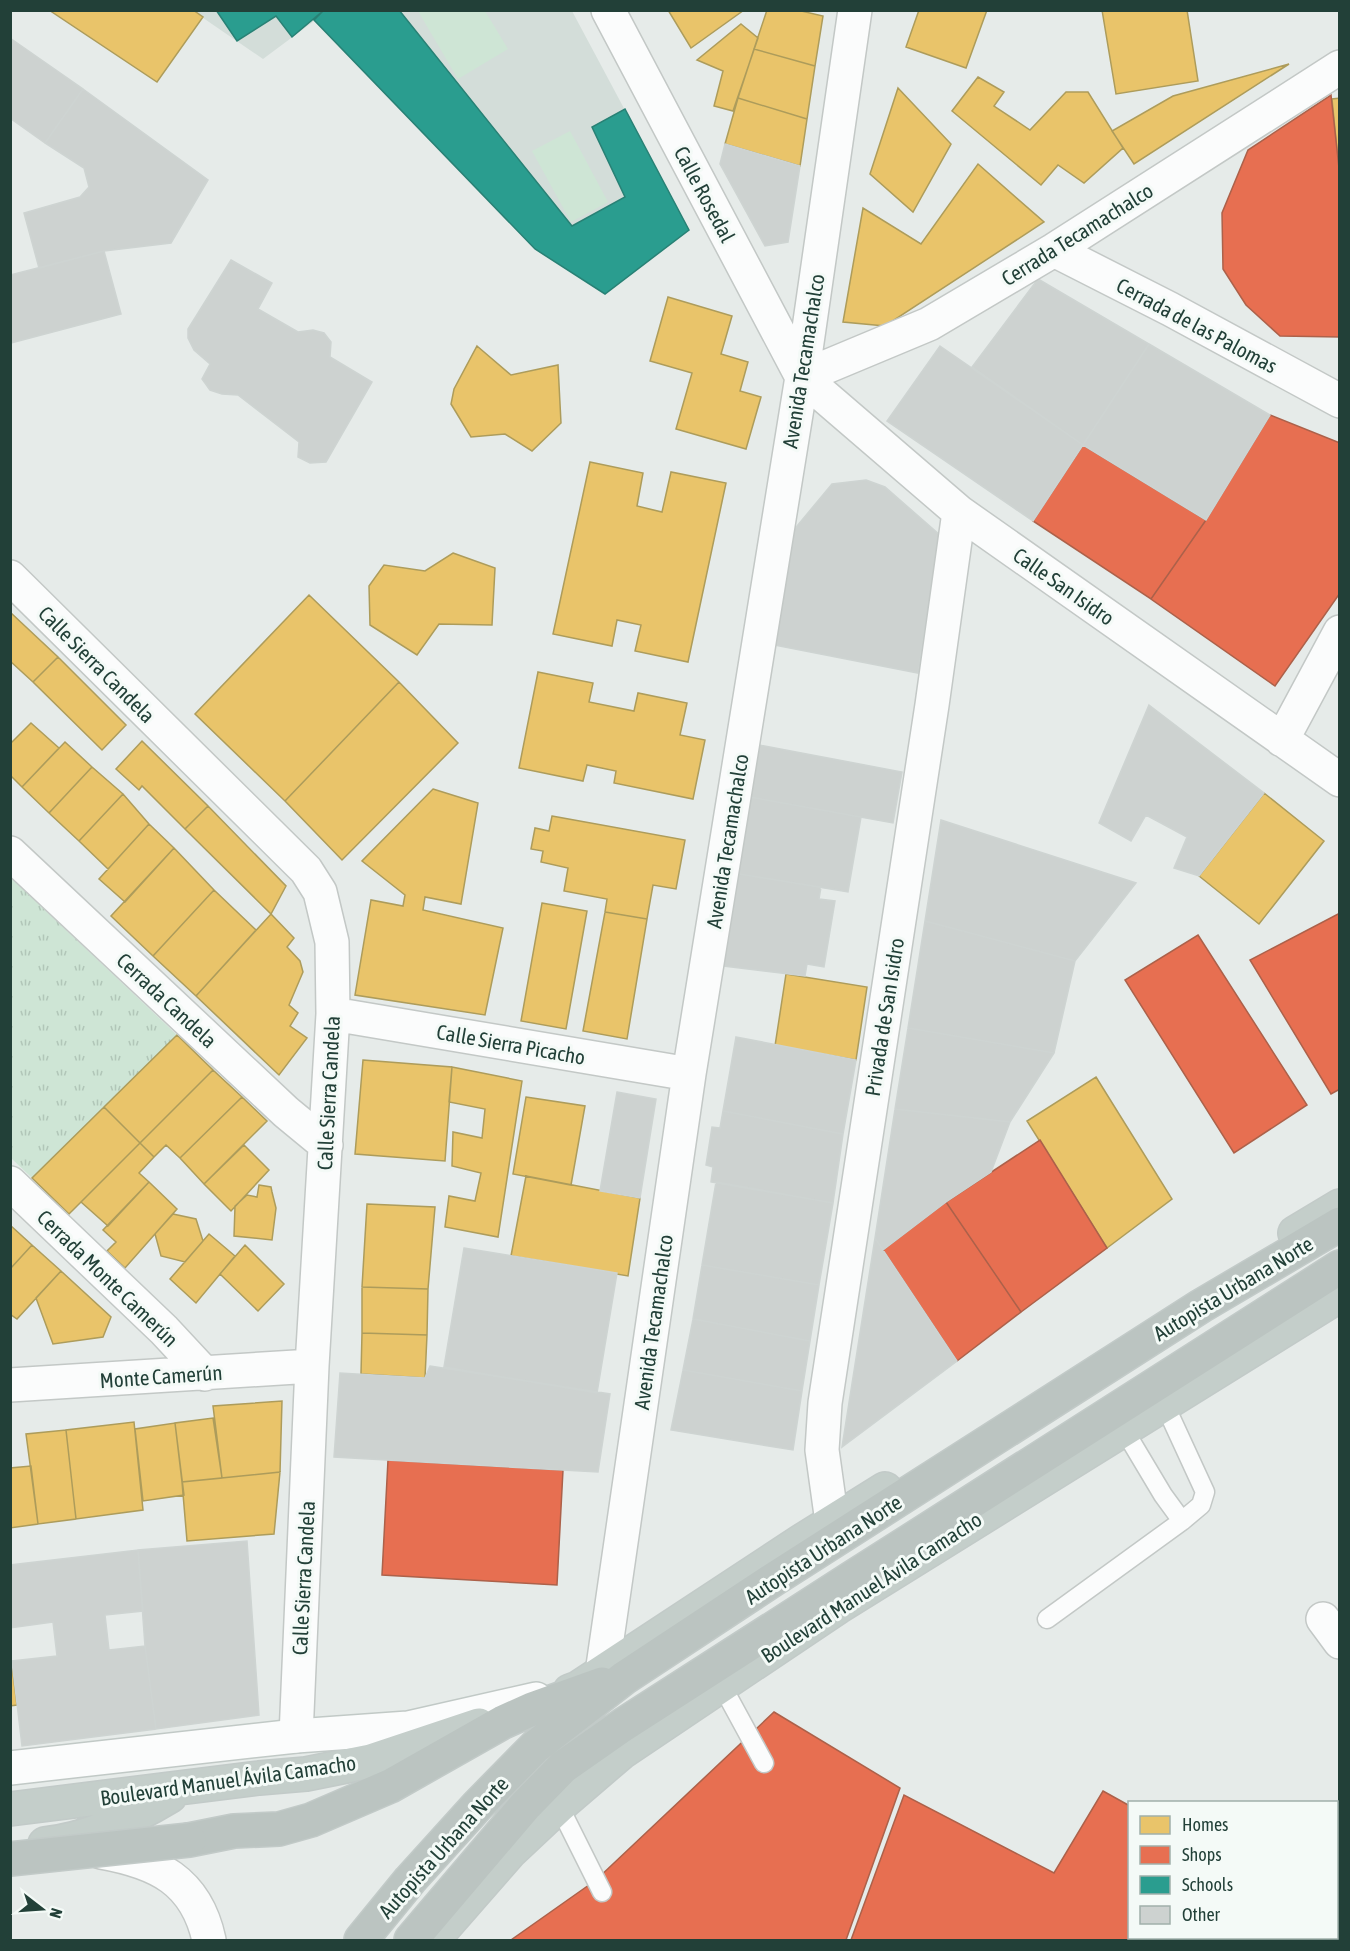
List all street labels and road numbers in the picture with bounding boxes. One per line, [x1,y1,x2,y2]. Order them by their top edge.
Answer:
street label: Calle Rosedal [670,142,740,246]
street label: Cerrada Tecamachalco [997,178,1157,290]
street label: Avenida Tecamachalco [777,272,829,450]
street label: Cerrada de las Palomas [1113,273,1281,377]
street label: Calle San Isidro [1009,542,1119,630]
street label: Calle Sierra Candela [34,601,160,727]
street label: Avenida Tecamachalco [701,752,753,930]
street label: Privada de San Isidro [860,936,908,1098]
street label: Cerrada Candela [112,948,222,1052]
street label: Calle Sierra Candela [312,1015,344,1171]
street label: Calle Sierra Picacho [435,1019,587,1069]
street label: Cerrada Monte Camerún [33,1205,183,1351]
street label: Autopista Urbana Norte [1149,1231,1317,1345]
street label: Avenida Tecamachalco [629,1233,677,1411]
street label: Monte Camerún [99,1360,223,1392]
street label: Autopista Urbana Norte [740,1489,906,1609]
street label: Calle Sierra Candela [287,1500,319,1656]
street label: Boulevard Manuel Ávila Camacho [756,1507,986,1667]
street label: Boulevard Manuel Ávila Camacho [99,1750,357,1810]
street label: Autopista Urbana Norte [373,1771,513,1923]

